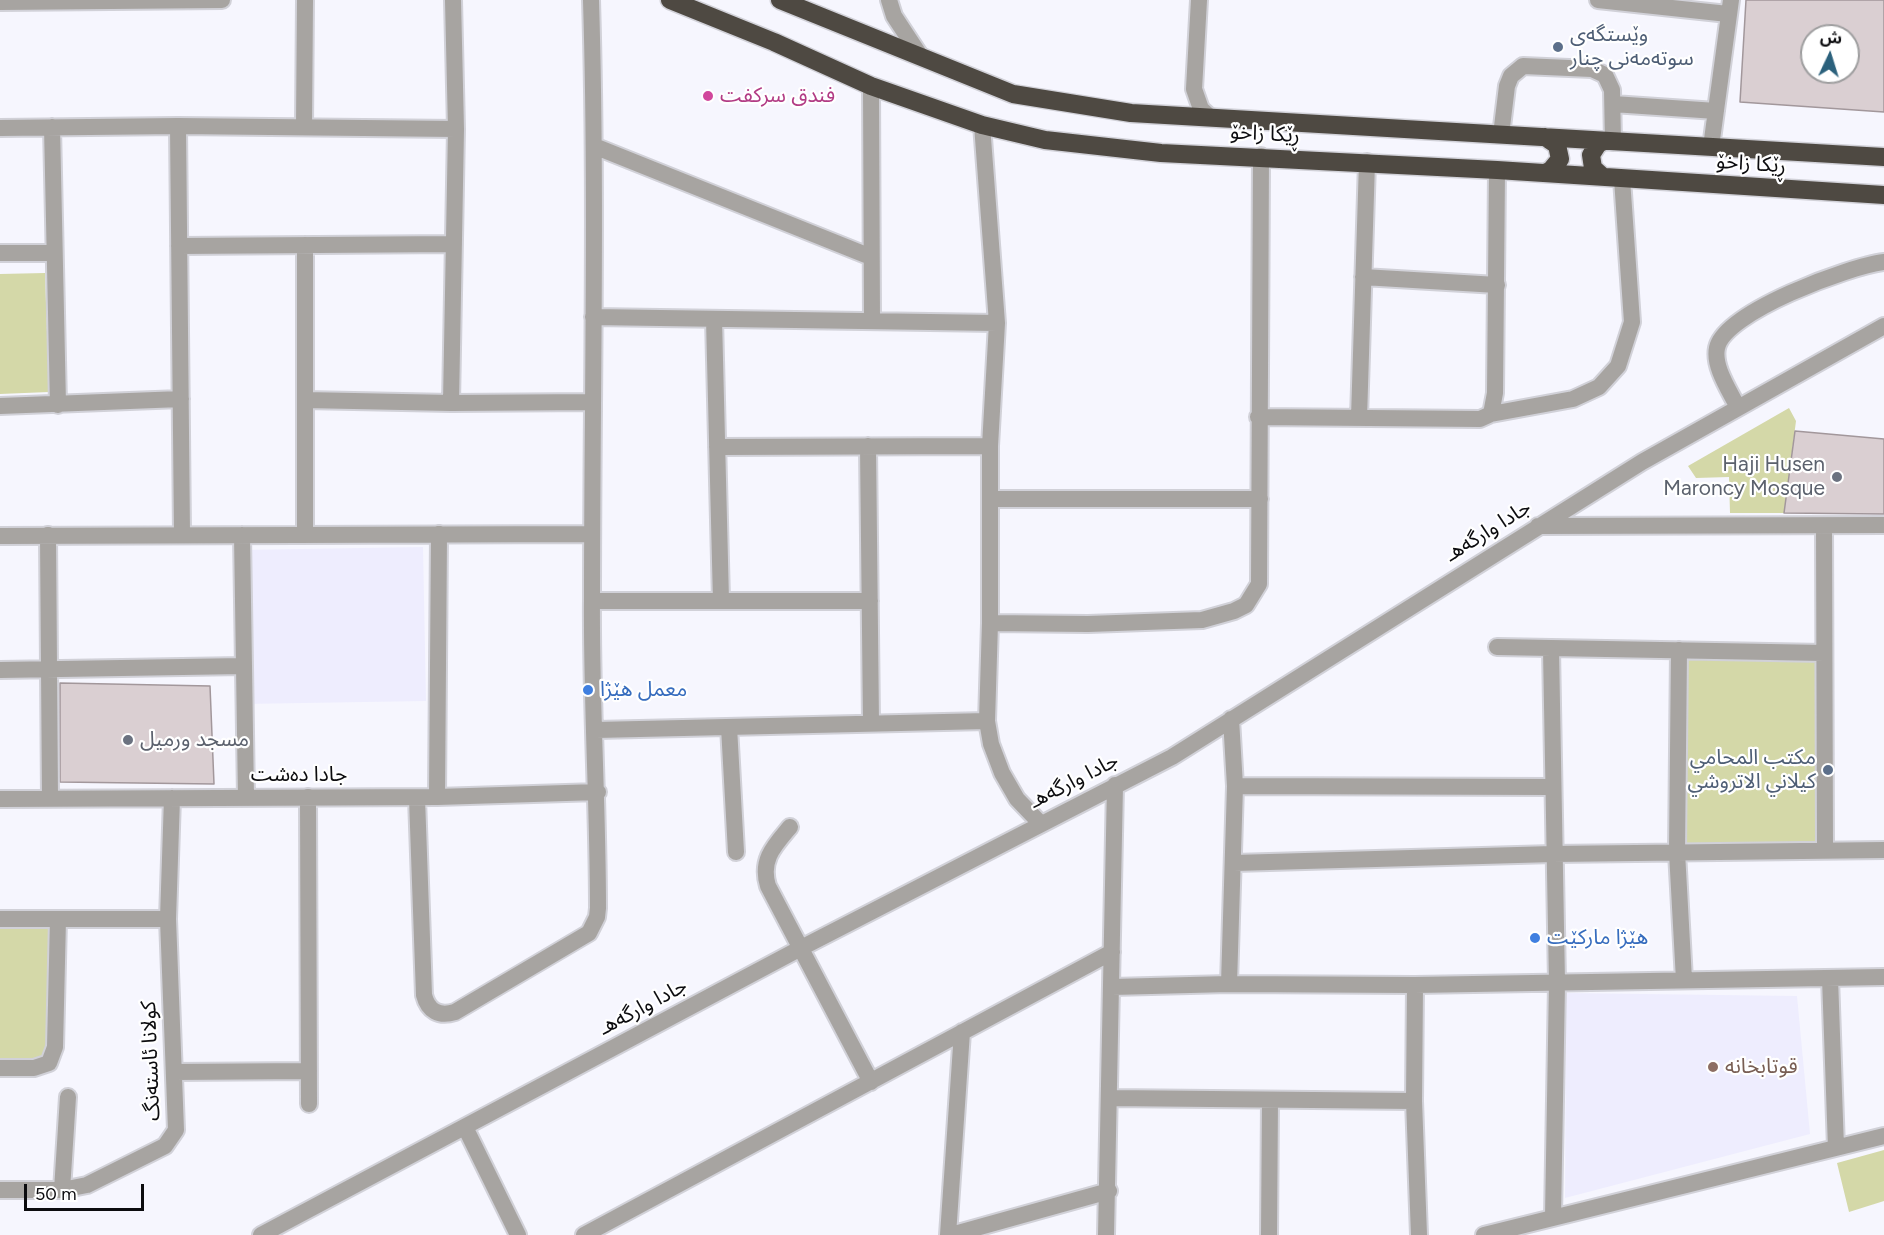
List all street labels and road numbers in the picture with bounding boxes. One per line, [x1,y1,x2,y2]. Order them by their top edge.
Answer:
street label: ڕێکا زاخۆ [1229,120,1301,148]
street label: ڕێکا زاخۆ [1715,149,1787,179]
street label: جادا وارگه‌هـ [1440,495,1536,567]
street label: جادا وارگه‌هـ [1025,748,1123,814]
street label: جادا دەشت [251,762,347,788]
street label: جادا وارگه‌هـ [594,973,692,1041]
street label: کولانا ئاستەنگ [136,1001,166,1121]

